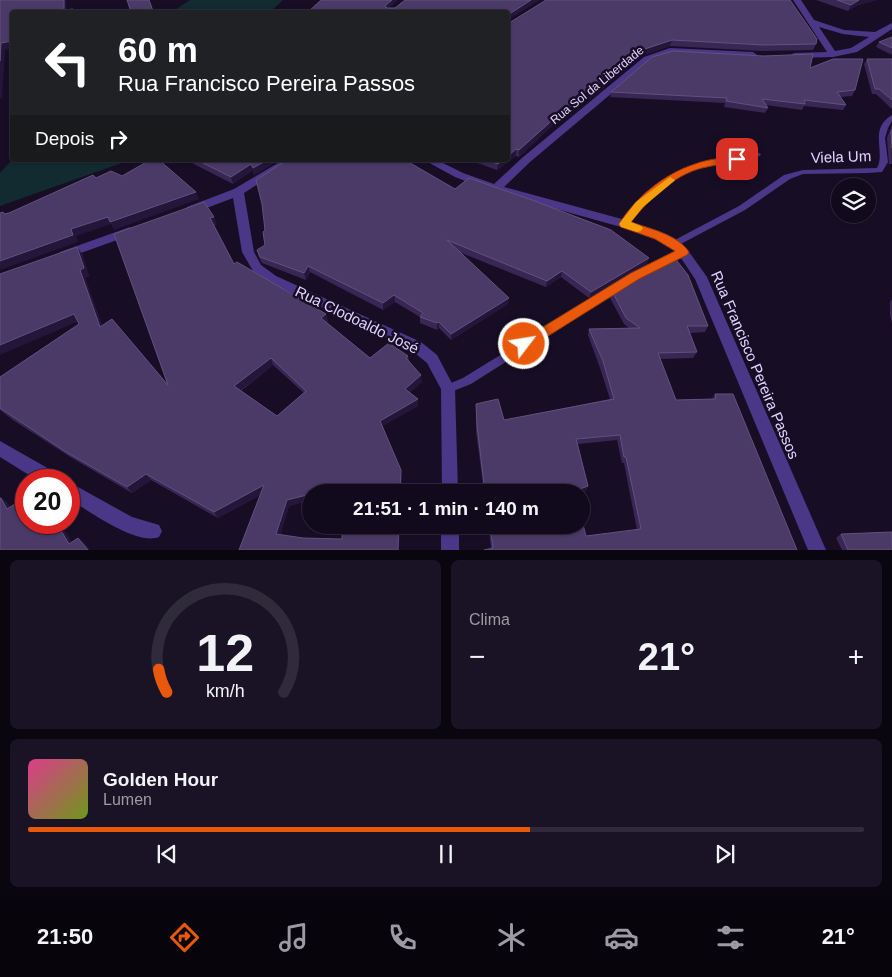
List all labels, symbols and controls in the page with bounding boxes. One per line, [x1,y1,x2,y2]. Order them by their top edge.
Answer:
icon: left [35,30,100,95]
text: 60 m [118,30,198,69]
street label: Rua Sol da Liberdade [547,43,647,127]
text: Rua Francisco Pereira Passos [118,71,415,96]
icon: right [104,125,132,153]
text: Depois [35,128,94,149]
pin [716,138,758,180]
icon: arrive [723,145,751,173]
street label: Viela Um [810,147,872,166]
map controls [831,178,876,223]
button: layers [831,178,876,223]
street label: Rua Francisco Pereira Passos [708,268,803,461]
street label: Rua Clodoaldo José [293,282,422,357]
position arrow [497,317,549,369]
speed limit sign: 20 [15,469,80,534]
text: 21:51 · 1 min · 140 m [353,498,539,519]
text: Clima [469,611,510,628]
text: 12 [197,624,254,682]
text: 21° [638,636,695,678]
text: − [469,641,485,672]
text: + [848,641,864,672]
text: km/h [206,681,245,701]
text: Golden Hour [103,769,218,790]
text: Lumen [103,791,152,808]
icon: previous [153,840,181,868]
icon: pause [432,840,460,868]
icon: next [711,840,739,868]
icon: directions [167,920,202,955]
icon: music [276,920,311,955]
icon: phone [385,920,420,955]
icon: climate [494,920,529,955]
icon: car [604,920,639,955]
icon: filters [713,920,748,955]
text: 21:50 [37,924,93,949]
text: 21° [822,924,855,949]

